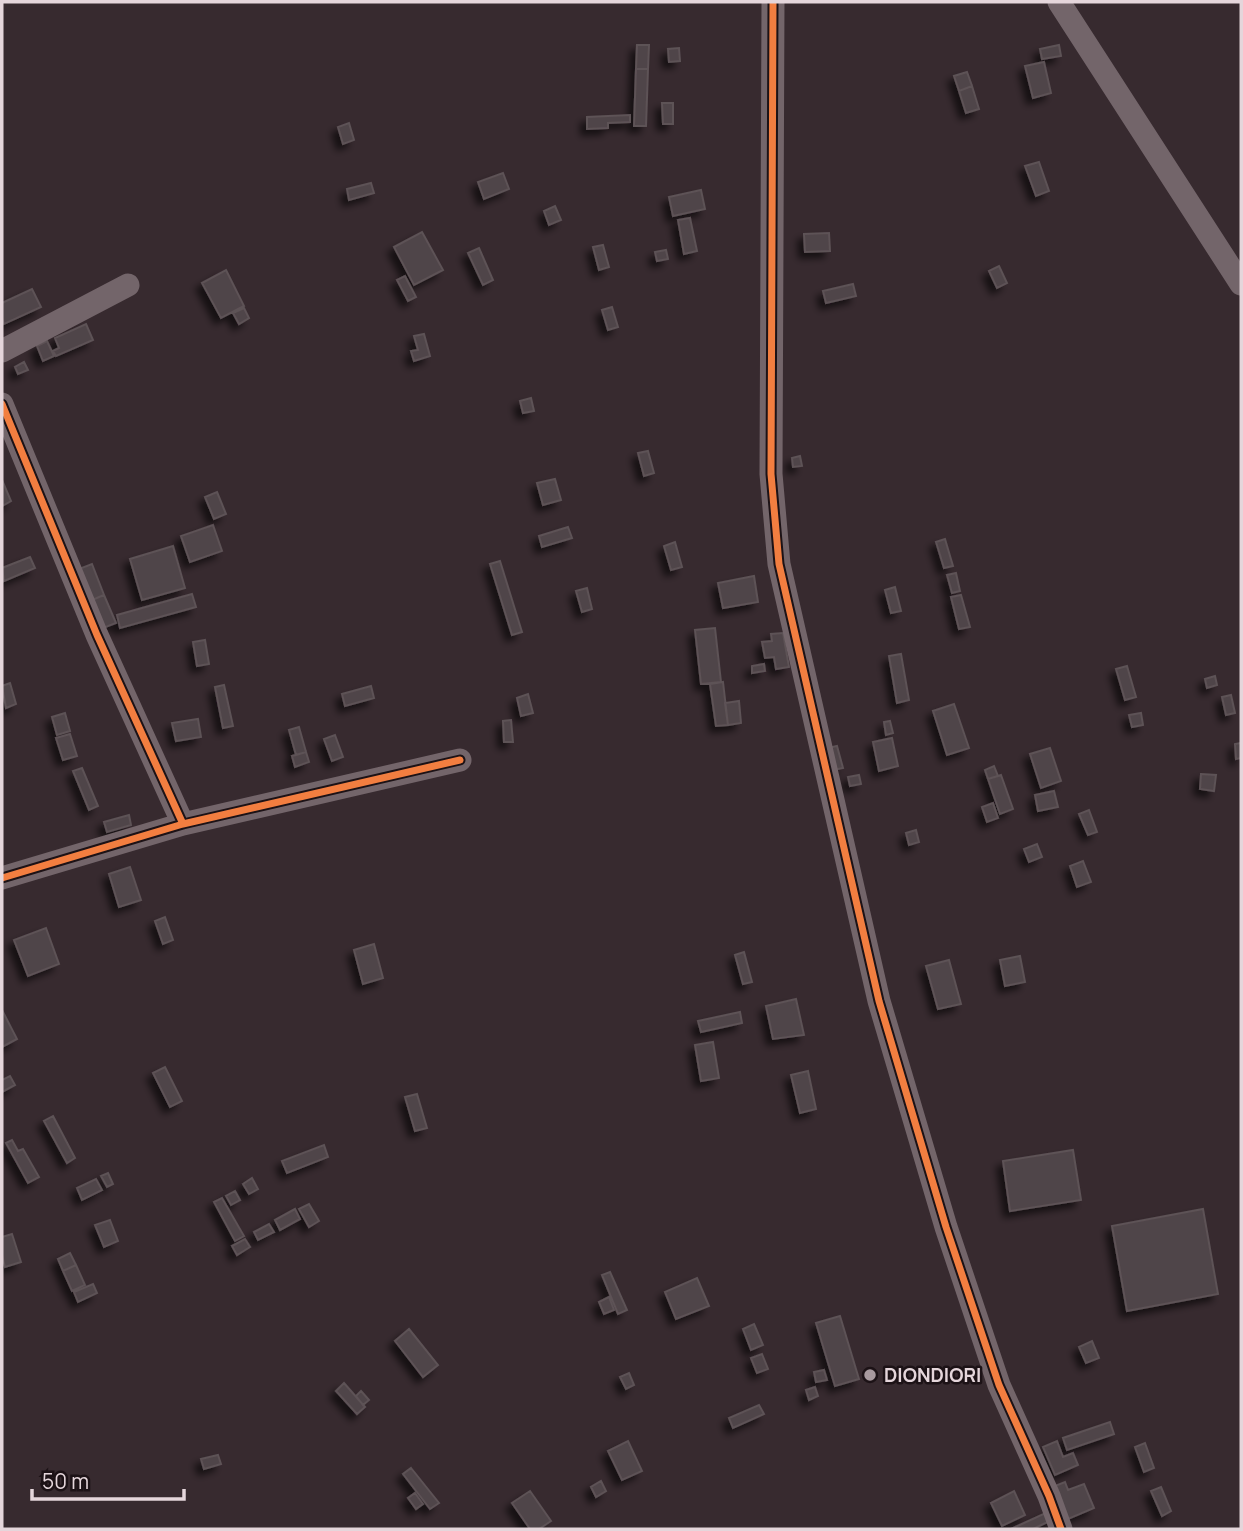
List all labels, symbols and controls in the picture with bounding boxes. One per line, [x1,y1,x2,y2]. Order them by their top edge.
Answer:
place label: DIONDIORI [884,1362,981,1388]
marker: DIONDIORI [862,1367,878,1383]
scale bar [32,1458,184,1502]
text: 50 m [42,1467,89,1495]

